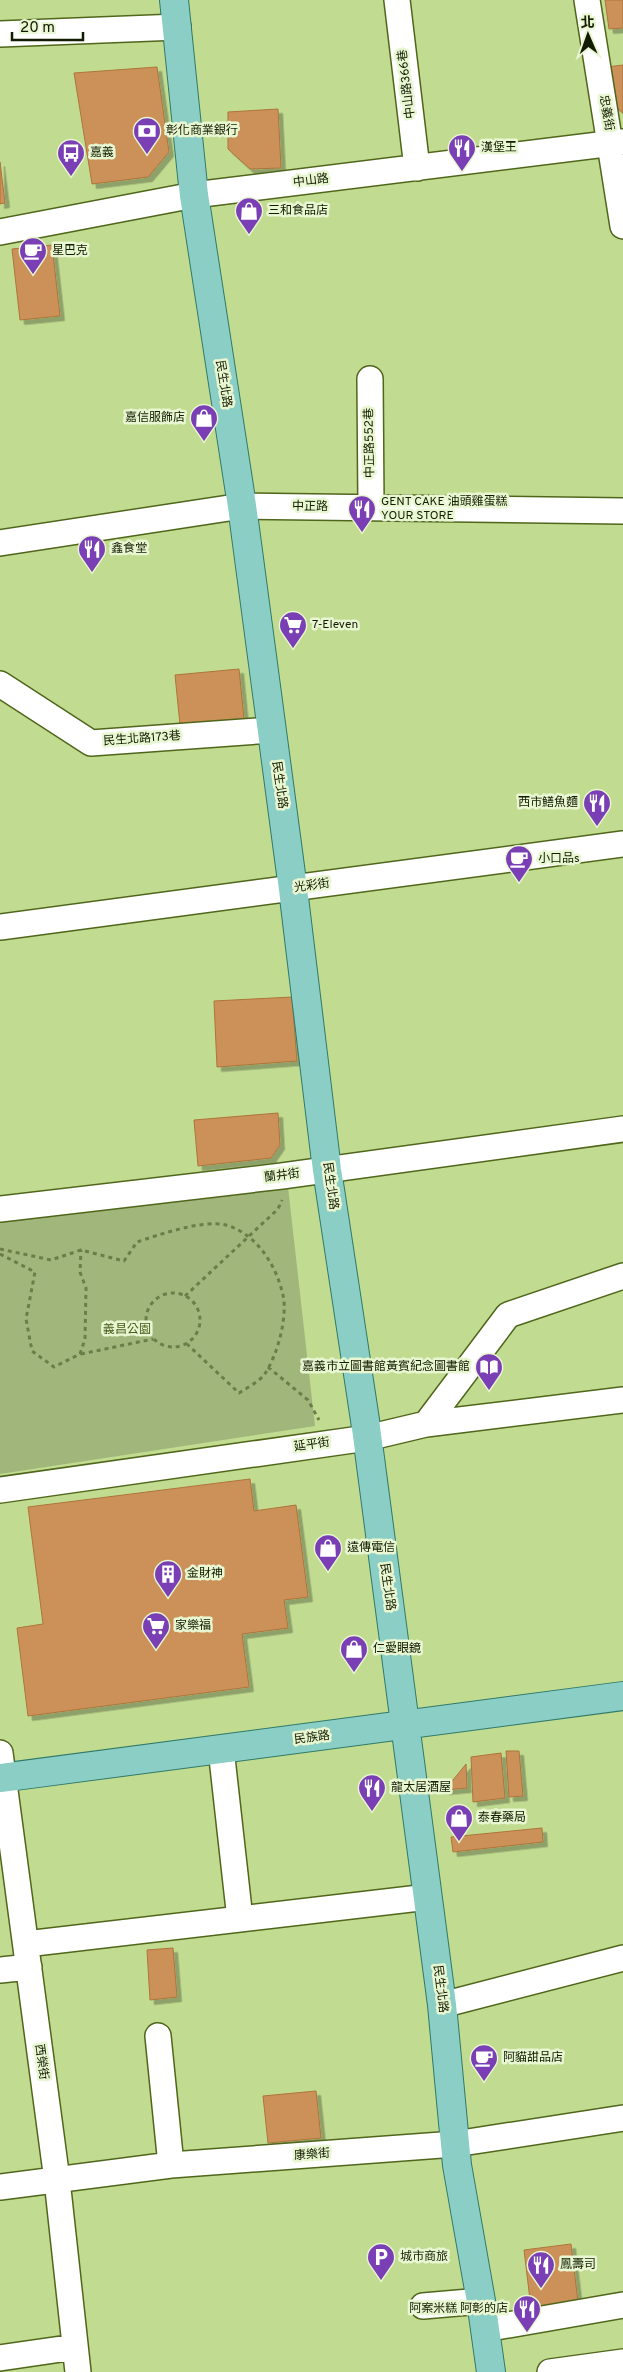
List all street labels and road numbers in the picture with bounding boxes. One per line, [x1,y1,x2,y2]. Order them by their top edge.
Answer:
street label: 中山路366巷 [395,49,419,119]
street label: 忠義街 [595,94,617,132]
street label: 中山路 [292,171,330,191]
street label: 民生北路 [211,359,235,409]
street label: 中正路552巷 [361,408,379,478]
street label: 中正路 [292,499,328,515]
street label: 民生北路173巷 [103,728,181,750]
street label: 民生北路 [268,760,290,810]
street label: 光彩街 [293,876,331,896]
street label: 民生北路 [319,1161,341,1211]
street label: 蘭井街 [263,1166,301,1186]
street label: 延平街 [293,1435,331,1455]
street label: 民生北路 [376,1562,398,1612]
street label: 民族路 [293,1728,331,1748]
street label: 民生北路 [429,1964,451,2014]
street label: 西榮街 [31,2043,51,2081]
street label: 康樂街 [293,2146,331,2164]

